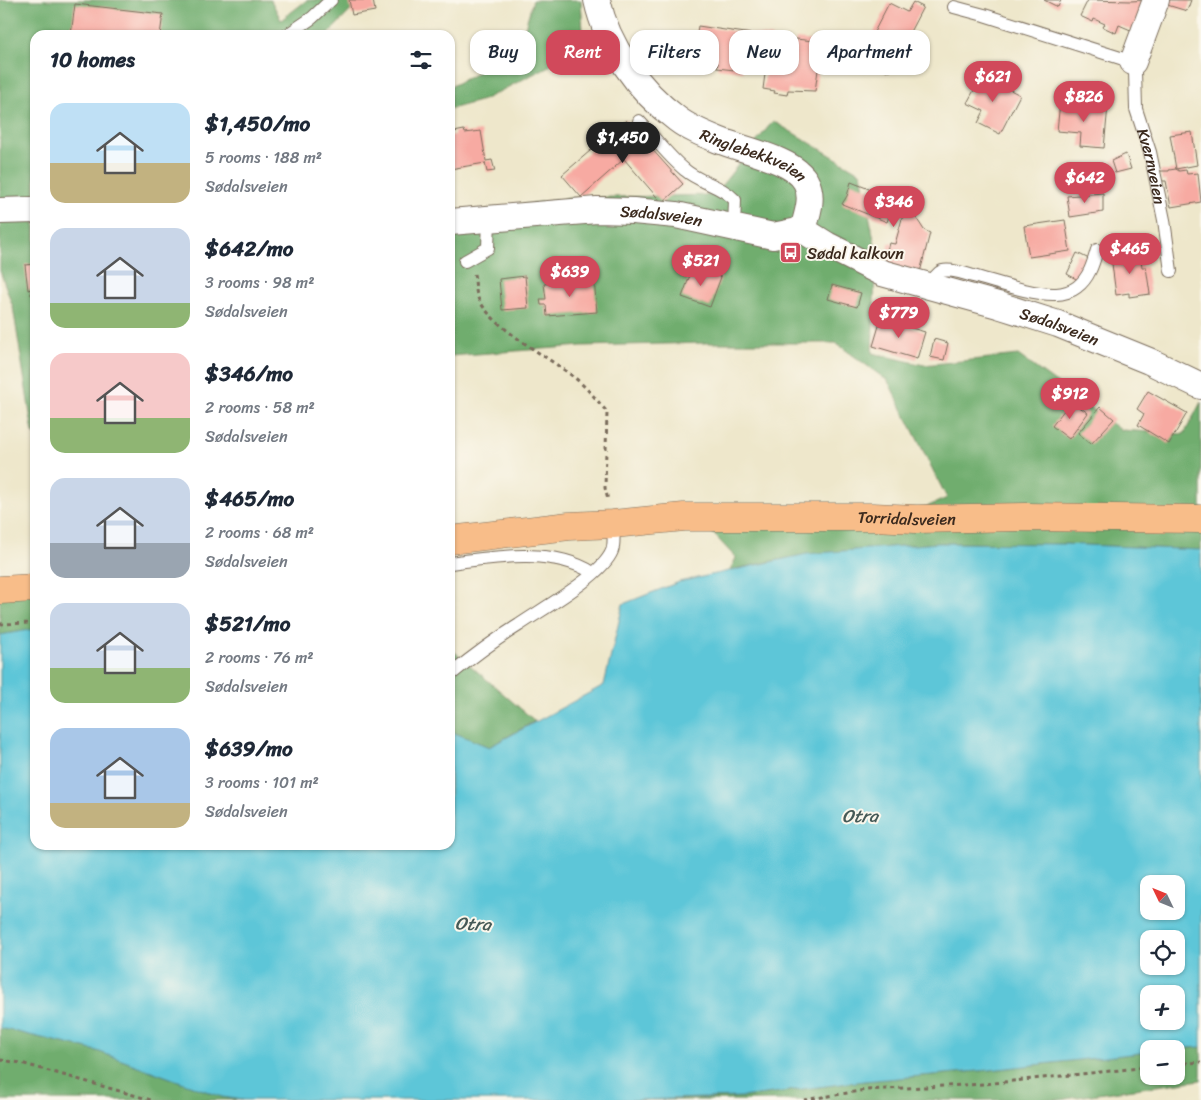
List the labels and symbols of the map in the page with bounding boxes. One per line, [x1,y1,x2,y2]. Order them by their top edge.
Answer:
pin: $621 [963,61,1023,103]
pin: $826 [1054,80,1114,123]
street label: Ringlebekkveien [696,120,815,189]
pin: $1,450 [582,121,664,164]
street label: Kvernveien [1129,124,1175,207]
pin: $642 [1055,162,1115,204]
pin: $346 [864,186,924,228]
street label: Sødalsveien [620,196,706,235]
pin: $465 [1100,232,1160,275]
place label: Sødal kalkovn [807,239,904,268]
bus stop icon: Sødal kalkovn [779,241,803,265]
pin: $521 [671,244,731,287]
pin: $639 [540,256,600,298]
pin: $779 [869,296,929,339]
street label: Sødalsveien [1016,298,1104,354]
pin: $912 [1040,378,1100,420]
street label: Torridalsveien [858,503,956,534]
water label: Otra [842,800,880,832]
north arrow [1140,875,1185,920]
water label: Otra [454,907,493,941]

